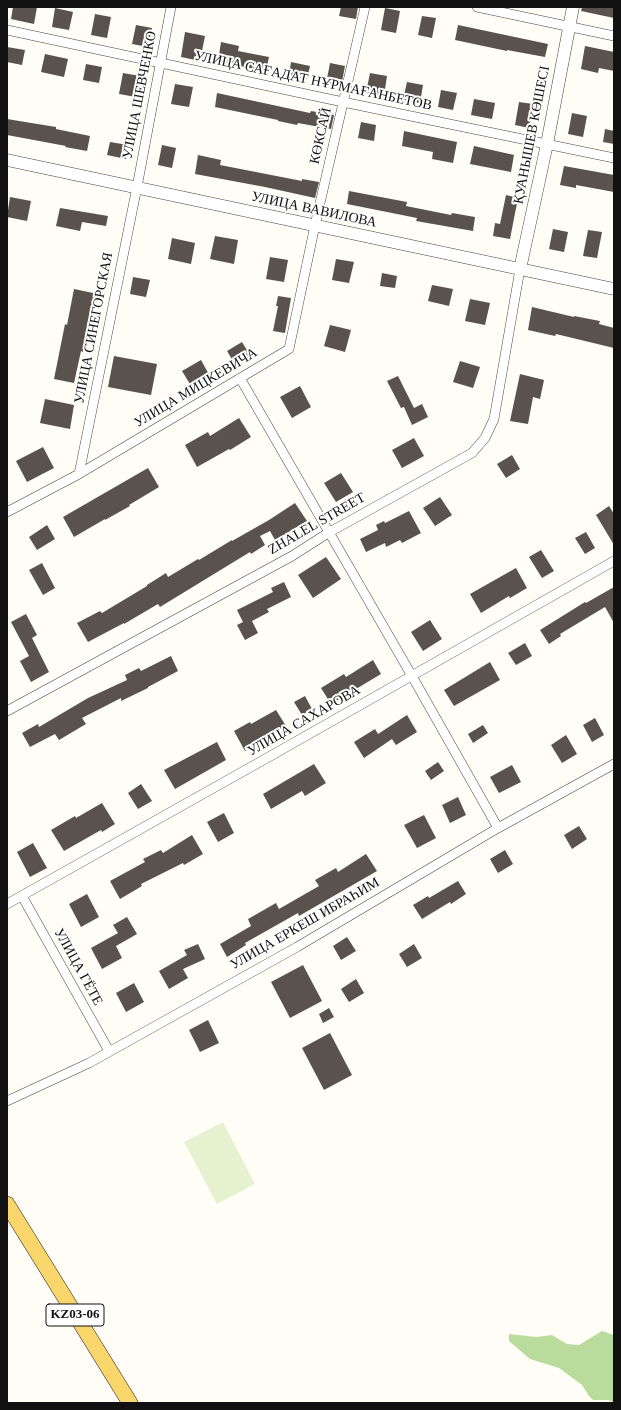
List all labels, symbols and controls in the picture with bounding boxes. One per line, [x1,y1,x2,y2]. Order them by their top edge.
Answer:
street label: УЛИЦА ШЕВЧЕНКО [119,30,161,160]
street label: УЛИЦА САҒАДАТ НҰРМАҒАНБЕТОВ [193,48,433,114]
street label: ҚУАНЫШЕВ КӨШЕСІ [510,64,554,206]
street label: КӨКСАЙ [306,106,336,166]
street label: УЛИЦА ВАВИЛОВА [250,188,378,232]
street label: УЛИЦА СИНЕГОРСКАЯ [71,251,117,405]
street label: УЛИЦА МИЦКЕВИЧА [131,345,261,431]
street label: ZHALEL STREET [265,489,369,559]
street label: УЛИЦА САХАРОВА [245,682,363,760]
street label: УЛИЦА ЕРКЕШ ИБРАҺИМ [227,874,383,974]
street label: УЛИЦА ГЁТЕ [50,926,106,1008]
road number: KZ03-06 [46,1304,104,1326]

